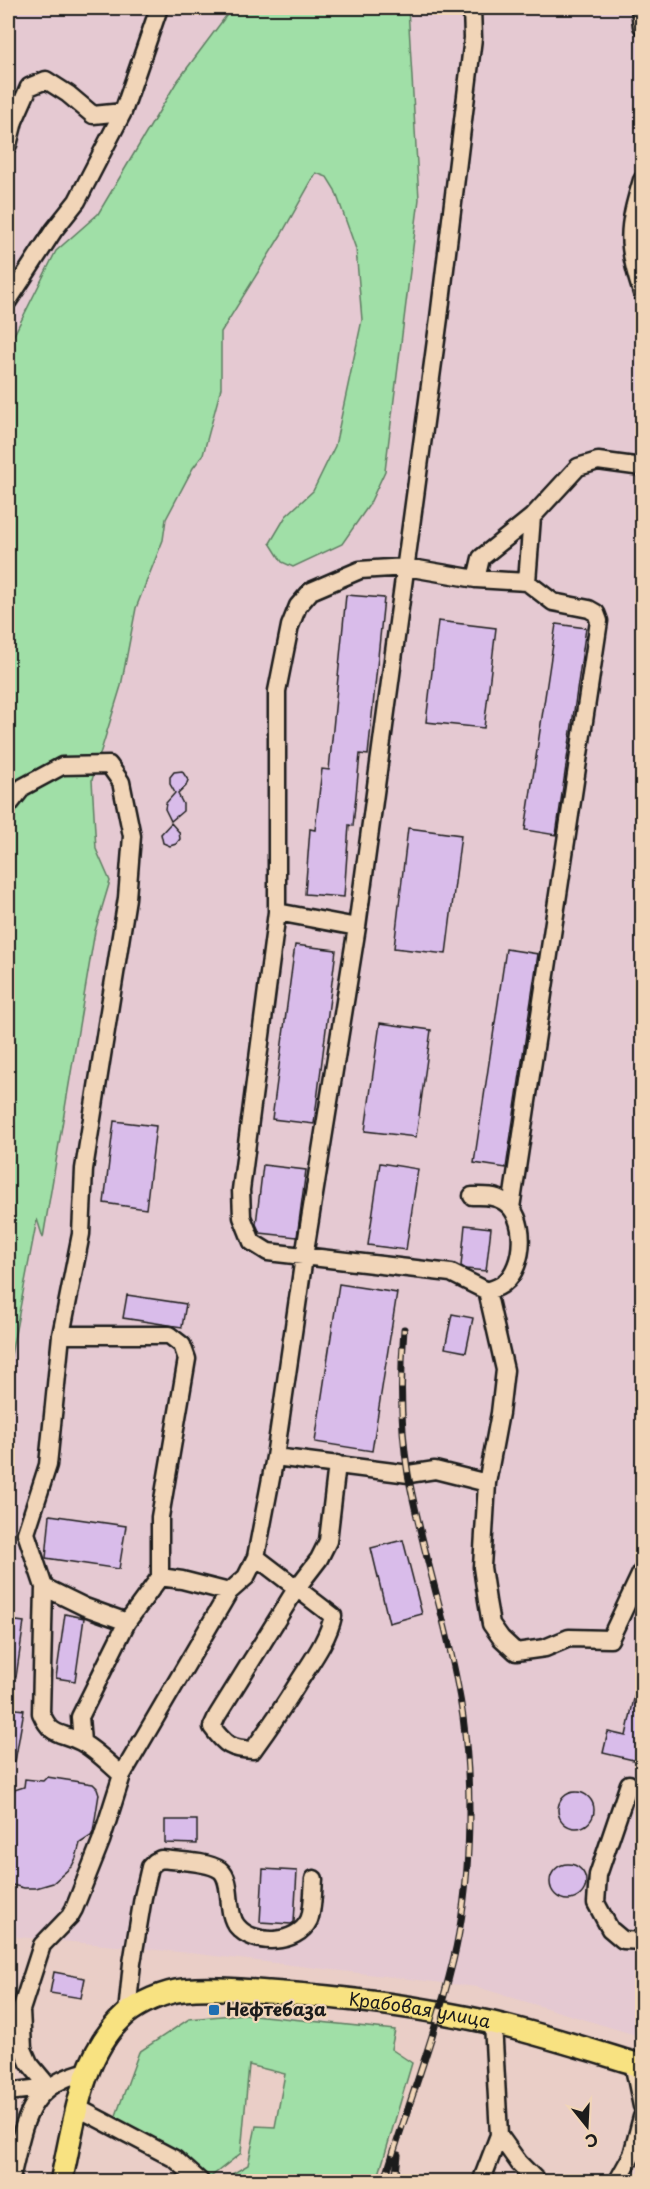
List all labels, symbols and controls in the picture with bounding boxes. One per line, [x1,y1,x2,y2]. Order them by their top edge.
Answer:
street label: Крабовая улица [348,1984,494,2034]
place label: Нефтебаза [226,1995,327,2022]
marker: Нефтебаза [207,2003,221,2017]
north arrow [557,2096,617,2156]
text: С [583,2128,601,2154]

